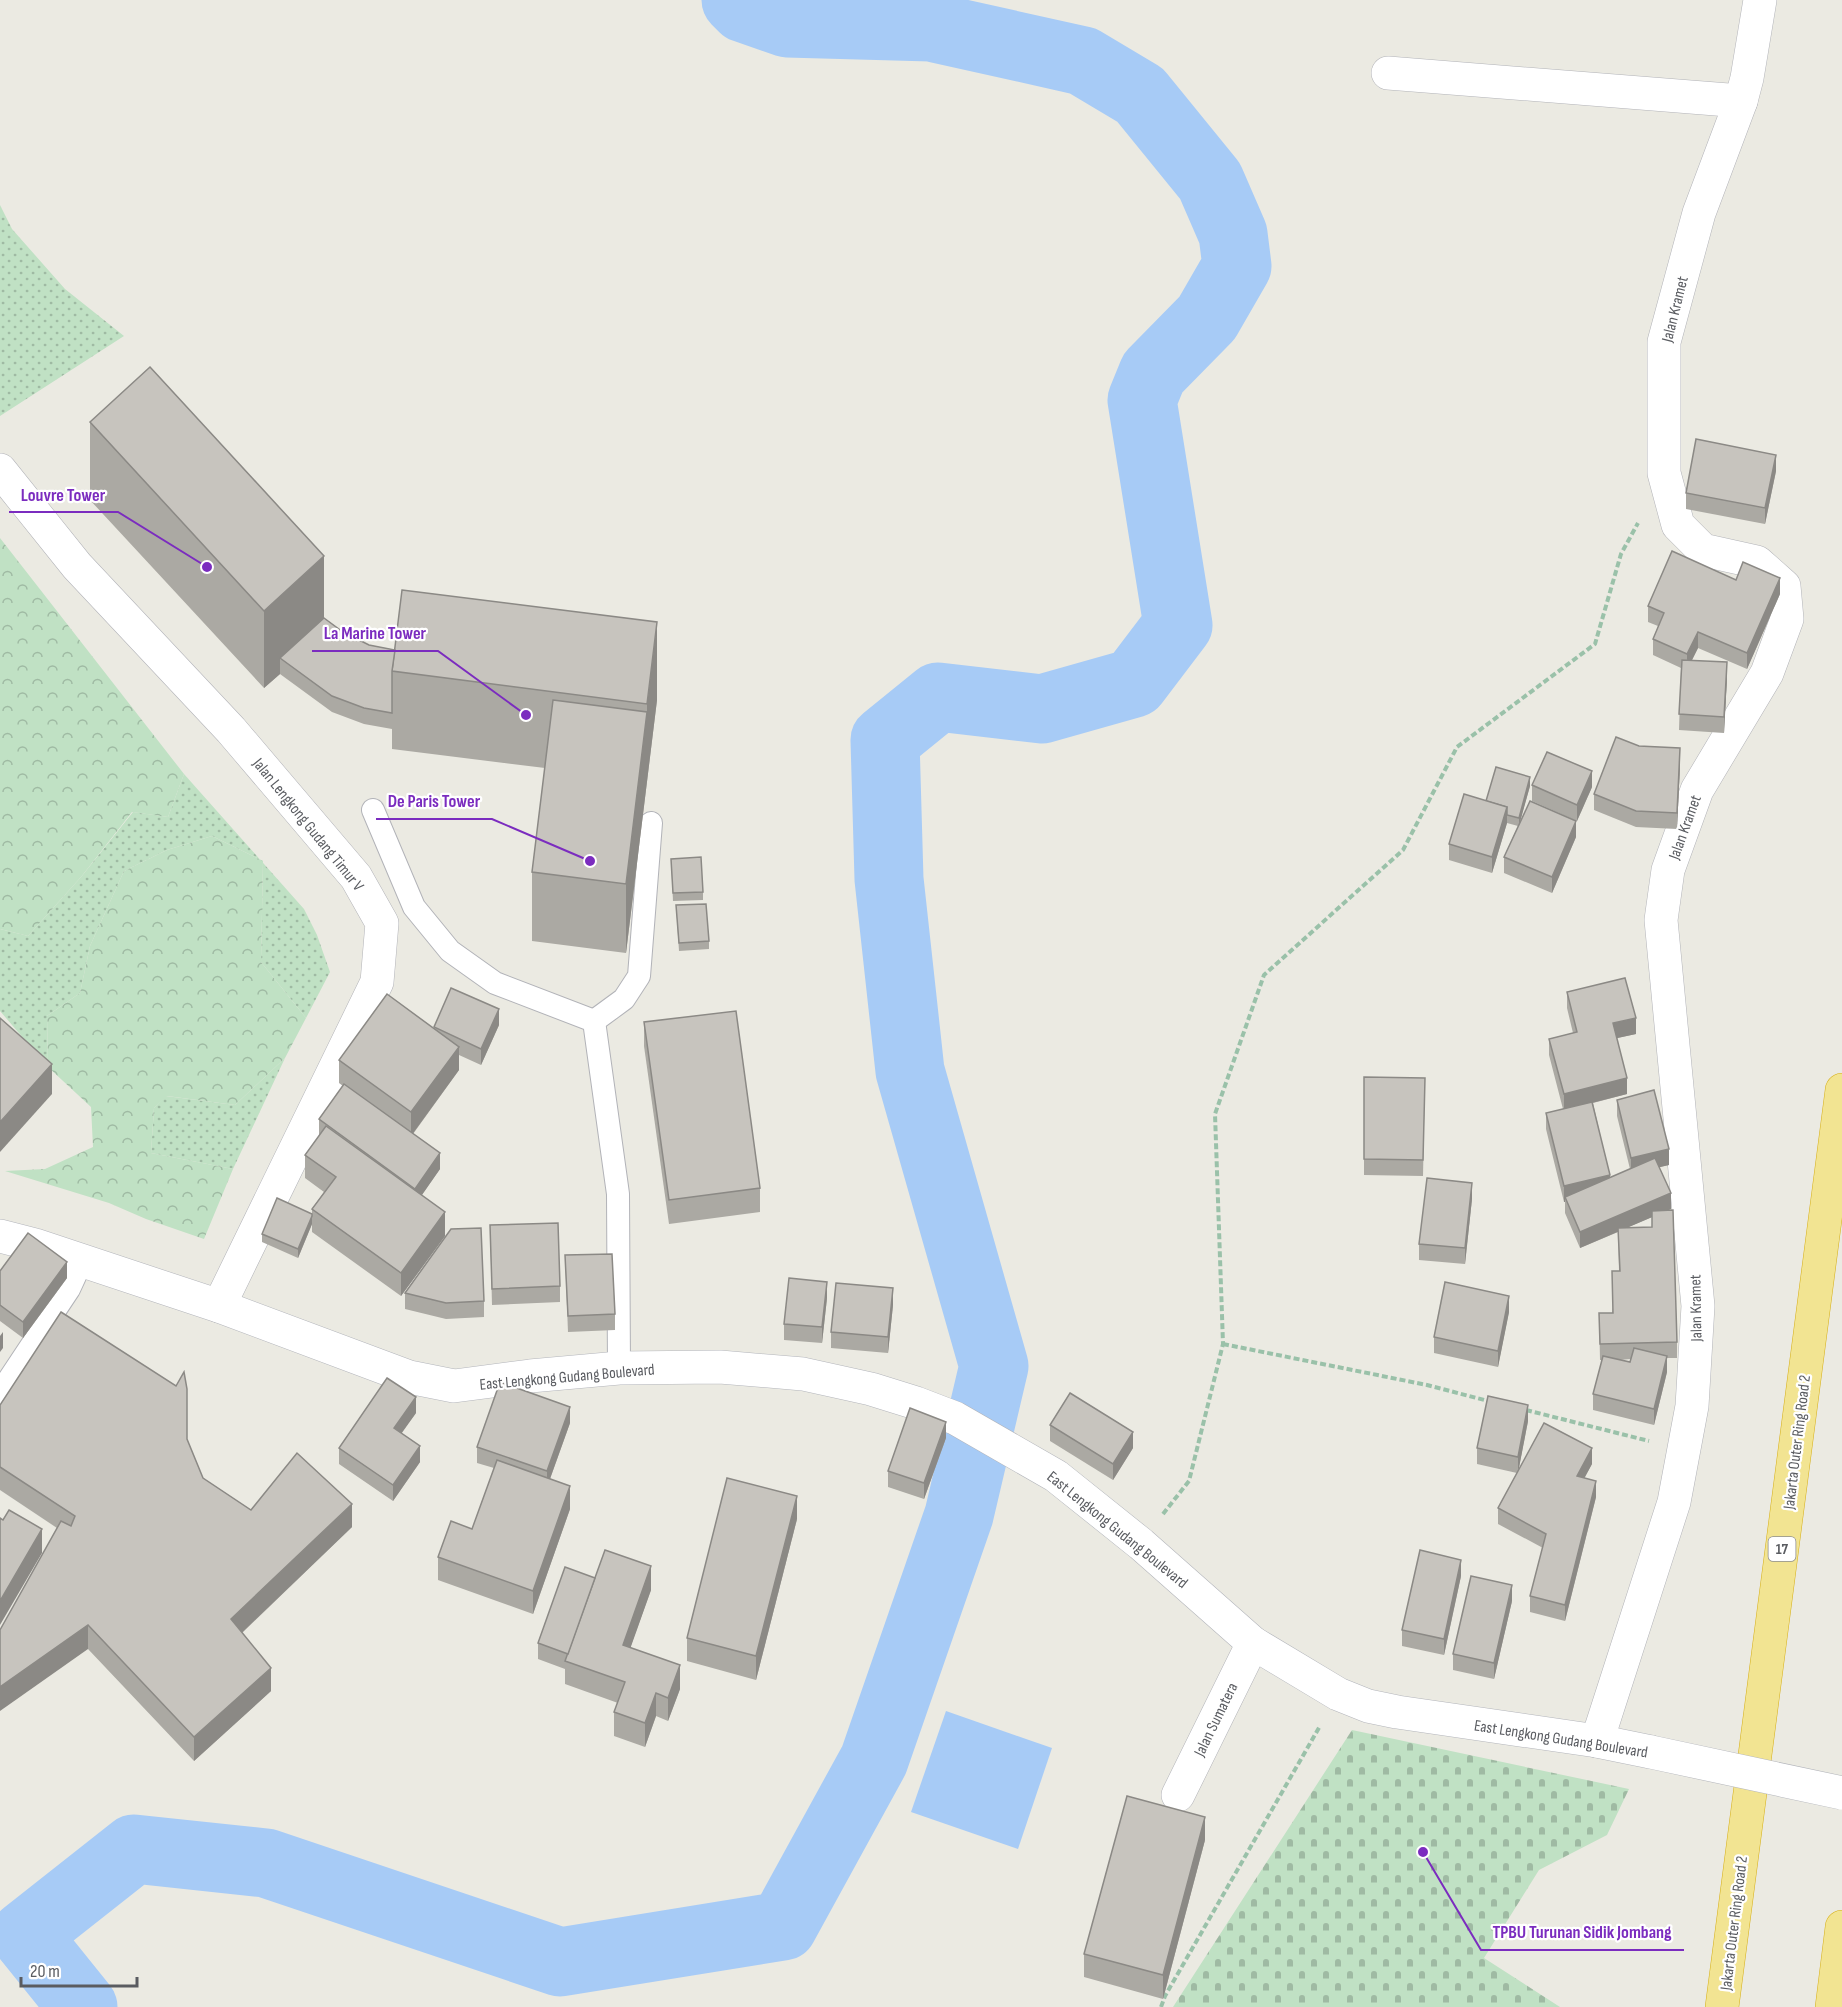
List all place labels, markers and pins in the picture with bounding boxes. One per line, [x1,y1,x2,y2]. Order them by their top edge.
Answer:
callout: Louvre Tower [9,476,118,512]
callout: La Marine Tower [312,615,438,651]
callout: De Paris Tower [376,783,492,819]
callout: TPBU Turunan Sidik Jombang [1481,1914,1684,1950]

